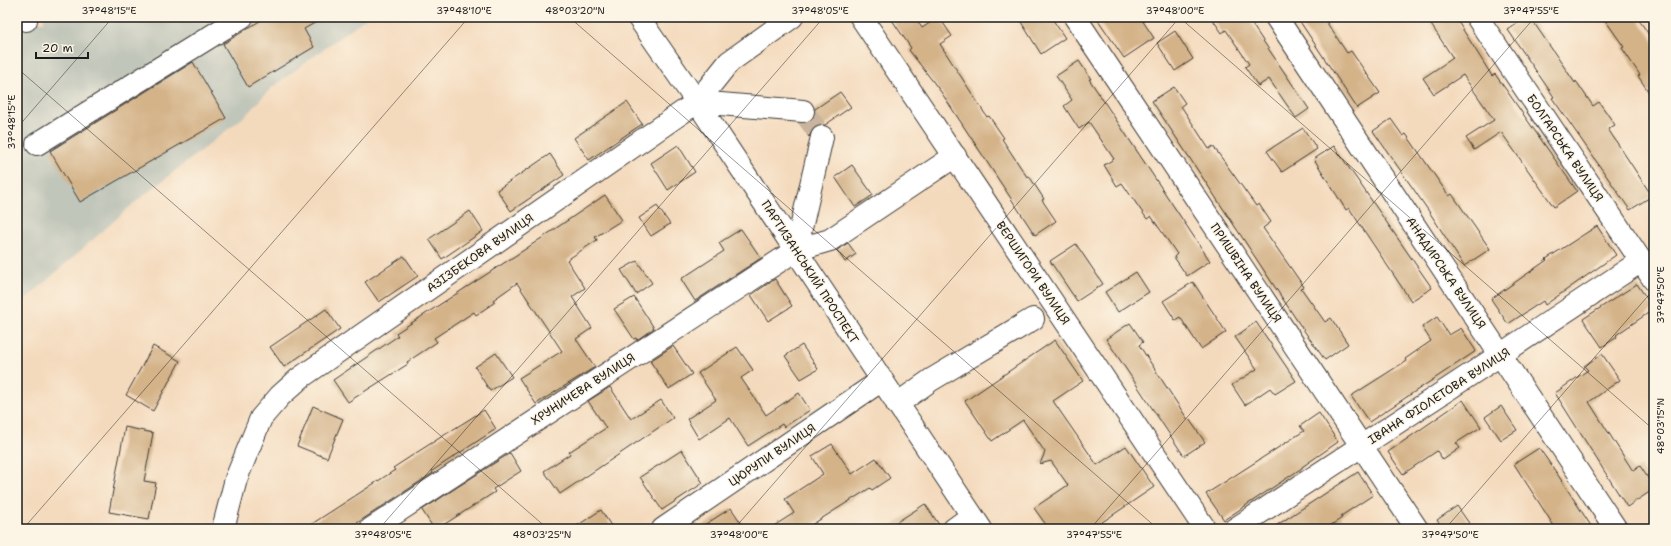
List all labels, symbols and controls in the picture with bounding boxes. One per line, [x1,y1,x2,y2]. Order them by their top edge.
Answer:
text: 37°48'15"E [82,4,136,17]
text: 37°48'10"E [436,4,492,17]
text: 48°03'20"N [545,4,605,17]
text: 37°48'05"E [791,4,849,17]
text: 37°48'00"E [1146,4,1204,17]
text: 37°47'55"E [1503,4,1559,17]
scale bar [36,34,88,60]
text: 20 m [42,40,73,56]
street label: БОЛГАРСЬКА ВУЛИЦЯ [1523,91,1607,205]
text: 37°48'15"E [5,95,18,149]
street label: ПАРТИЗАНСЬКИЙ ПРОСПЕКТ [758,197,863,347]
street label: АЗІЗБЕКОВА ВУЛИЦЯ [423,210,537,296]
street label: АНАДИРСЬКА ВУЛИЦЯ [1403,214,1489,332]
street label: ВЕРШИГОРИ ВУЛИЦЯ [992,218,1074,328]
street label: ПРИШВІНА ВУЛИЦЯ [1207,220,1285,326]
text: 37°47'50"E [1654,266,1667,324]
street label: ІВАНА ФІОЛЕТОВА ВУЛИЦЯ [1365,344,1513,448]
street label: ХРУНИЧЕВА ВУЛИЦЯ [528,349,638,429]
text: 48°03'15"N [1654,398,1667,454]
street label: ЦЮРУПИ ВУЛИЦЯ [725,420,819,490]
text: 37°48'05"E [354,528,412,541]
text: 48°03'25"N [513,528,571,541]
text: 37°48'00"E [710,528,768,541]
text: 37°47'55"E [1066,528,1122,541]
text: 37°47'50"E [1421,528,1479,541]

